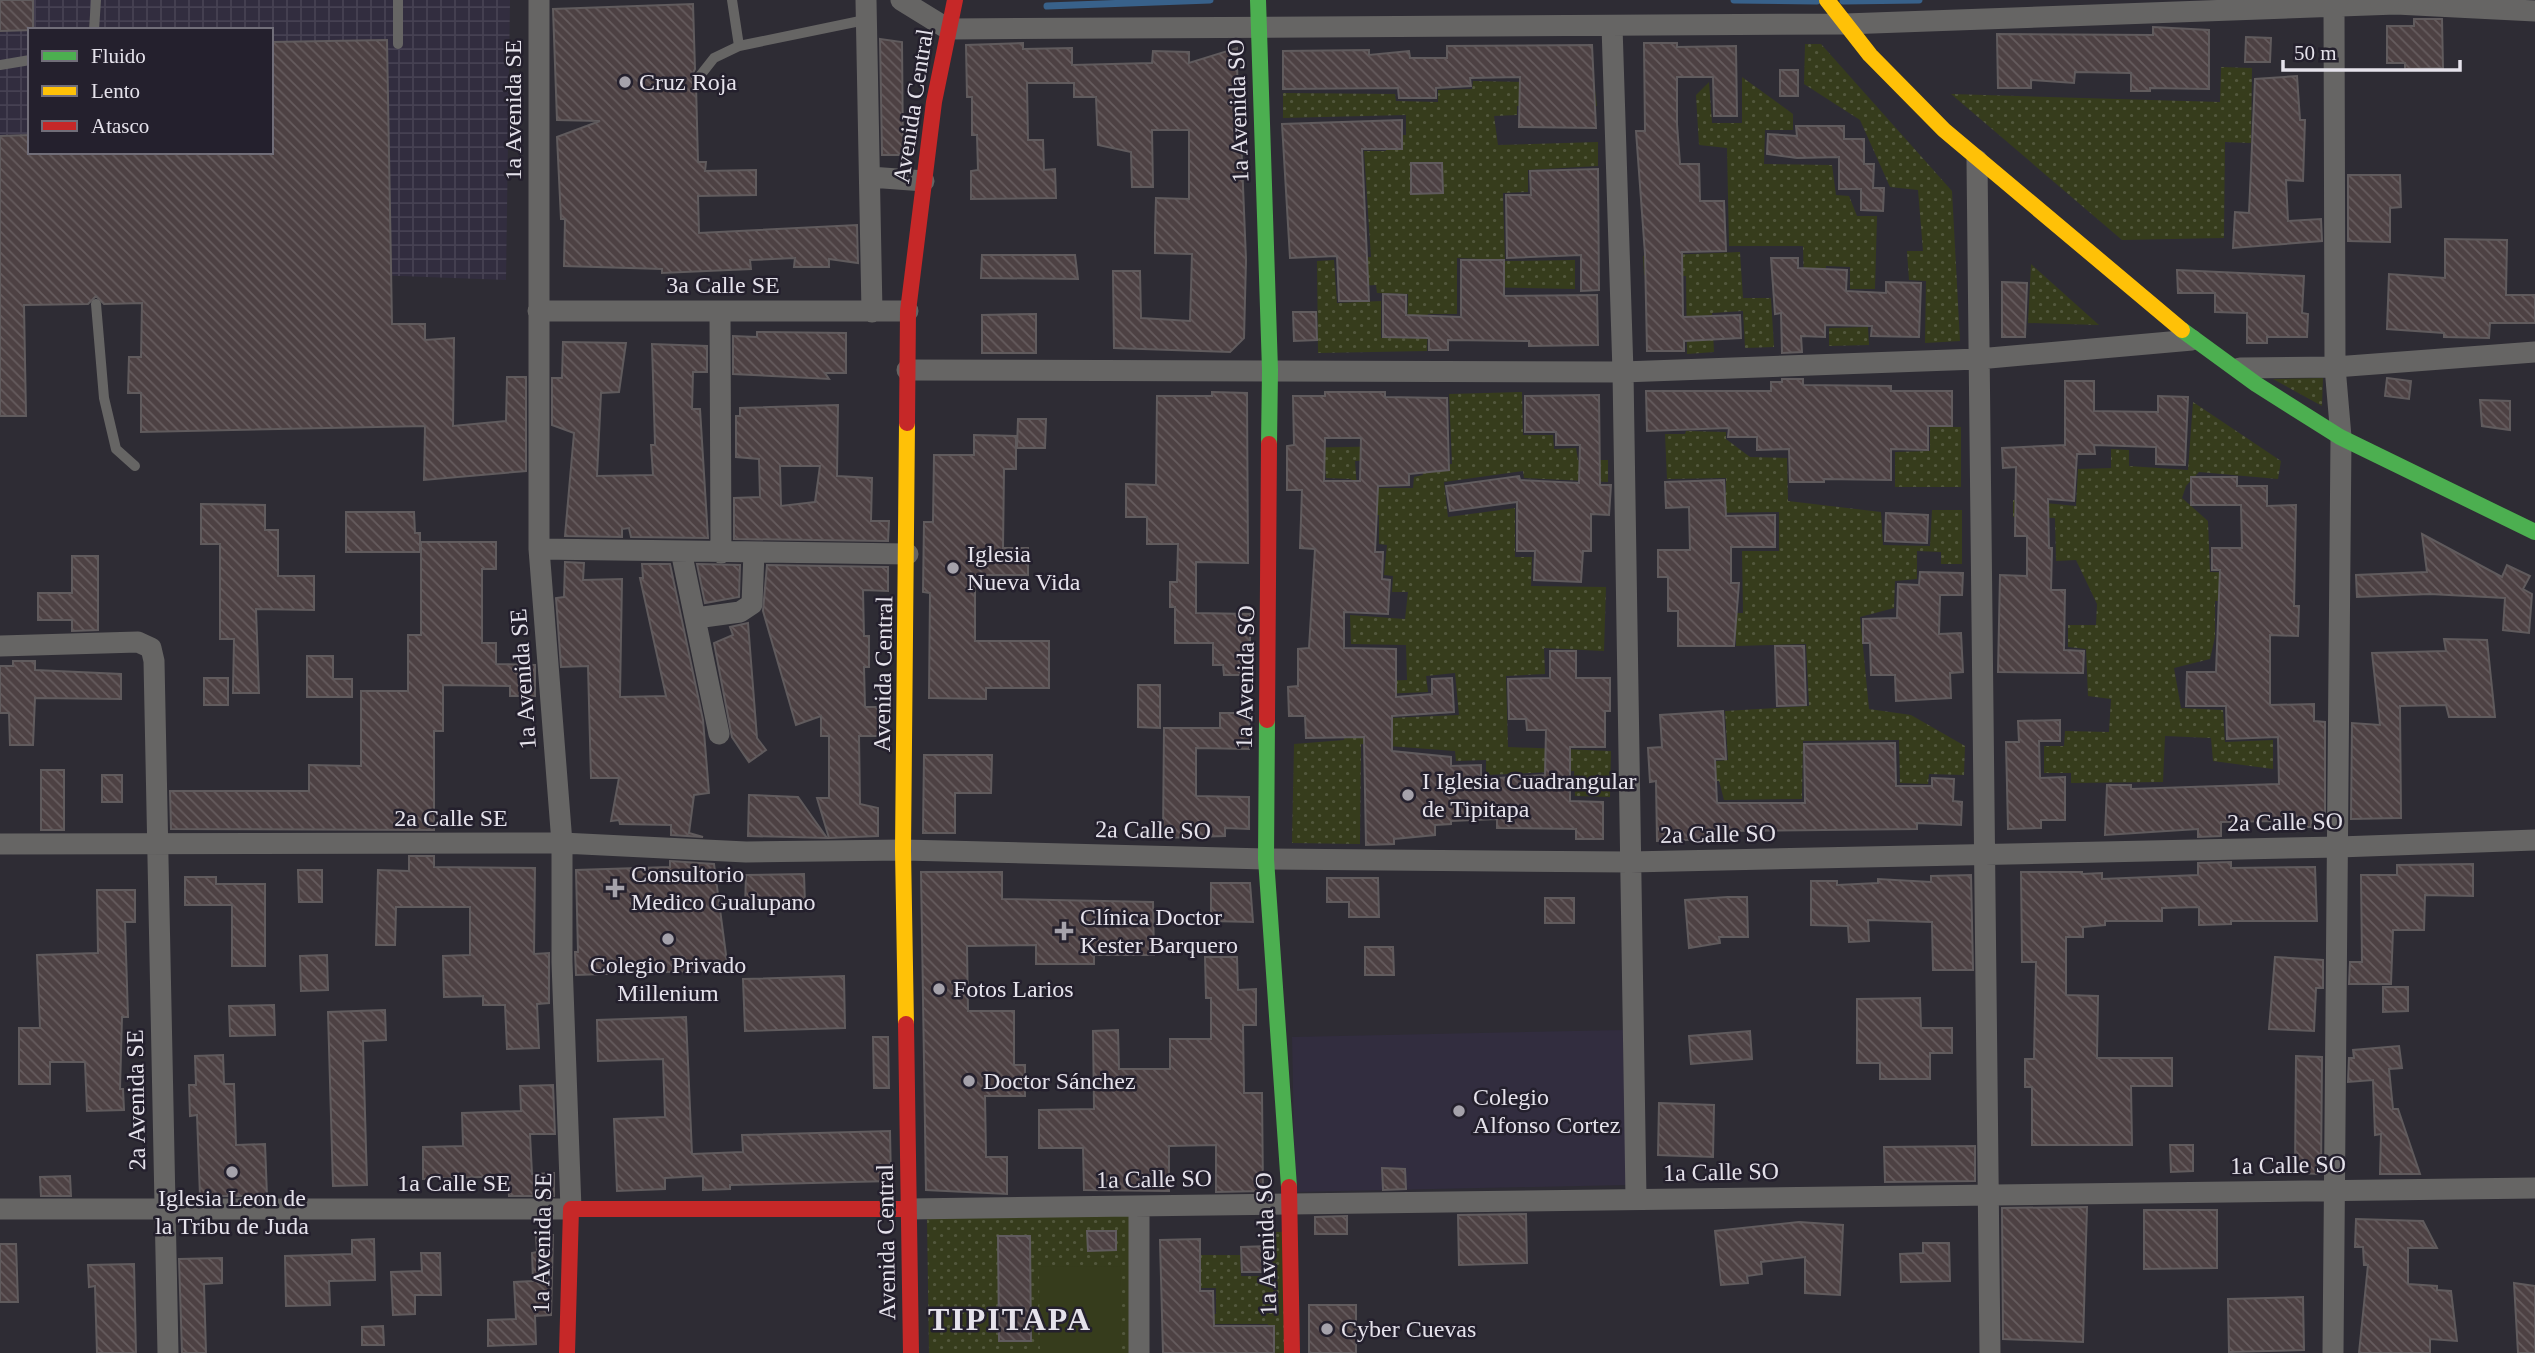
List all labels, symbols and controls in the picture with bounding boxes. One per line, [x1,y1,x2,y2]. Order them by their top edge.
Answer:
street label: Avenida Central [888,27,938,185]
legend [28,28,273,154]
scale bar [2283,28,2460,72]
street label: 1a Avenida SO [1223,39,1253,183]
street label: 1a Avenida SE [500,40,526,180]
text: 50 m [2294,41,2337,65]
text: Fluido [91,44,146,68]
place label: Cruz Roja [639,69,737,95]
marker: Cruz Roja [617,74,633,90]
text: Lento [91,79,140,103]
text: Atasco [91,114,149,138]
street label: 3a Calle SE [666,272,780,298]
place label: Iglesia Nueva Vida [967,541,1081,595]
marker: Iglesia Nueva Vida [945,560,961,576]
street label: Avenida Central [869,595,897,752]
street label: 1a Avenida SO [1231,605,1259,749]
street label: 1a Avenida SE [505,608,541,750]
place label: I Iglesia Cuadrangular de Tipitapa [1422,768,1637,822]
marker: I Iglesia Cuadrangular de Tipitapa [1400,787,1416,803]
street label: 2a Calle SE [394,805,508,831]
street label: 2a Calle SO [2227,808,2343,836]
street label: 2a Calle SO [1095,816,1211,844]
street label: 2a Calle SO [1660,820,1776,848]
place label: Consultorio Medico Gualupano [631,861,816,915]
marker: Consultorio Medico Gualupano [605,878,625,898]
place label: Clínica Doctor Kester Barquero [1080,904,1238,958]
marker: Clínica Doctor Kester Barquero [1054,921,1074,941]
marker: Colegio Privado Millenium [660,931,676,947]
place label: Colegio Privado Millenium [590,952,746,1006]
place label: Fotos Larios [953,976,1074,1002]
marker: Fotos Larios [931,981,947,997]
street label: 2a Avenida SE [122,1029,150,1171]
place label: Doctor Sánchez [983,1068,1136,1094]
marker: Doctor Sánchez [961,1073,977,1089]
place label: Colegio Alfonso Cortez [1473,1084,1620,1138]
marker: Colegio Alfonso Cortez [1451,1103,1467,1119]
street label: 1a Calle SO [2230,1151,2346,1179]
street label: 1a Calle SO [1663,1158,1779,1186]
street label: Avenida Central [872,1163,900,1320]
marker: Iglesia Leon de la Tribu de Juda [224,1164,240,1180]
street label: 1a Calle SO [1096,1165,1212,1193]
street label: 1a Calle SE [397,1170,511,1196]
street label: 1a Avenida SE [528,1172,556,1314]
street label: 1a Avenida SO [1251,1172,1281,1316]
place label: Iglesia Leon de la Tribu de Juda [155,1185,309,1239]
district label: TIPITAPA [928,1301,1092,1337]
place label: Cyber Cuevas [1341,1316,1476,1342]
marker: Cyber Cuevas [1319,1321,1335,1337]

